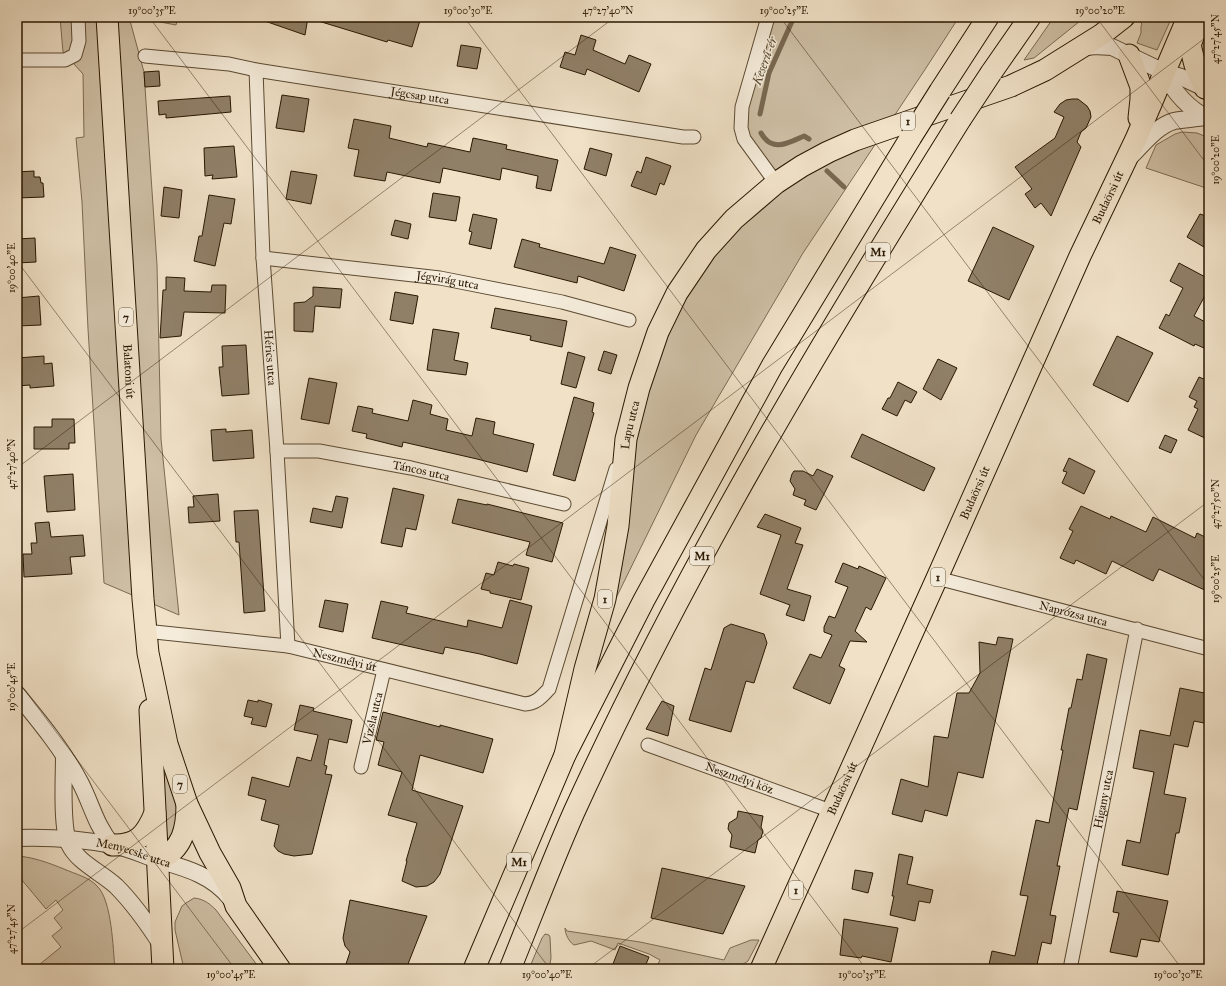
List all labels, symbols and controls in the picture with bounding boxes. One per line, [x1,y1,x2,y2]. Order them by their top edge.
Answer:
text: 19°00'35"E [128,5,176,17]
text: 19°00'30"E [444,5,492,17]
text: 47°27'40"N [582,5,634,17]
text: 19°00'25"E [760,5,808,17]
text: 19°00'20"E [1075,5,1125,17]
text: 47°27'45"N [1210,14,1222,64]
water label: Keserű-ér [749,34,781,88]
street label: Jégcsap utca [388,84,451,107]
road number: 1 [901,112,915,130]
text: 19°00'20"E [1210,135,1222,185]
street label: Budaörsi út [1089,168,1127,226]
text: 19°00'40"E [6,243,18,293]
road number: M1 [866,243,890,261]
street label: Jégvirág utca [414,268,481,293]
road number: 7 [119,308,133,326]
street label: Hérics utca [261,329,279,387]
street label: Balatoni út [120,344,138,400]
street label: Lapu utca [618,398,643,450]
text: 47°27'40"N [6,438,18,490]
street label: Táncos utca [391,458,452,484]
street label: Budaörsi út [957,463,993,522]
text: 47°27'50"N [1210,478,1222,529]
road number: M1 [690,547,714,565]
text: 19°00'25"E [1210,555,1222,603]
road number: 1 [931,568,945,586]
road number: 1 [598,590,612,608]
street label: Naprózsa utca [1038,598,1110,629]
street label: Neszmélyi út [311,645,379,675]
text: 19°00'45"E [6,662,18,712]
street label: Vizsla utca [359,690,386,747]
street label: Neszmélyi köz [703,759,776,797]
street label: Budaörsi út [824,759,861,817]
street label: Higany utca [1091,768,1116,830]
road number: 7 [173,775,187,793]
street label: Menyecske utca [95,835,173,871]
road number: M1 [507,853,531,871]
road number: 1 [789,881,803,899]
text: 47°27'45"N [6,904,18,954]
text: 19°00'45"E [206,969,256,981]
text: 19°00'40"E [522,969,572,981]
text: 19°00'35"E [838,969,886,981]
text: 19°00'30"E [1154,969,1202,981]

